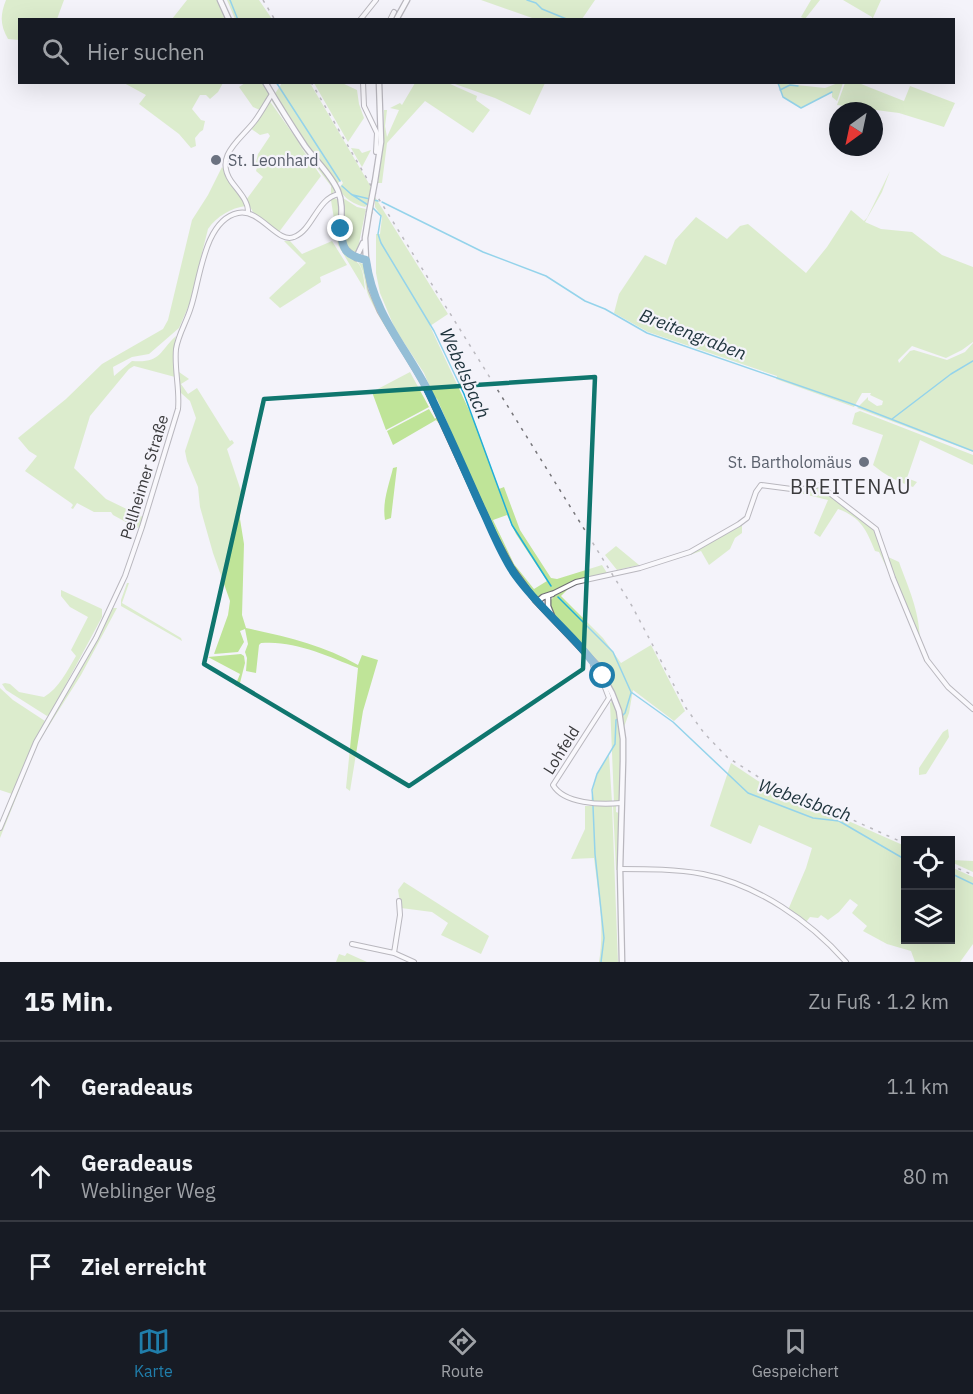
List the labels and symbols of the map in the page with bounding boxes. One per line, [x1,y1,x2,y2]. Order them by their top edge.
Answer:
north arrow [829,102,883,156]
place label: St. Leonhard [228,150,318,170]
marker: St. Leonhard [209,153,223,167]
route end [327,215,353,241]
water label: Breitengraben [636,303,750,365]
water label: Webelsbach [435,324,495,422]
street label: Pellheimer Straße [116,412,173,542]
place label: St. Bartholomäus [728,452,852,472]
marker: St. Bartholomäus [857,455,871,469]
district label: BREITENAU [790,473,912,500]
route start [589,662,615,688]
street label: Lohfeld [538,722,584,778]
water label: Webelsbach [755,773,855,827]

